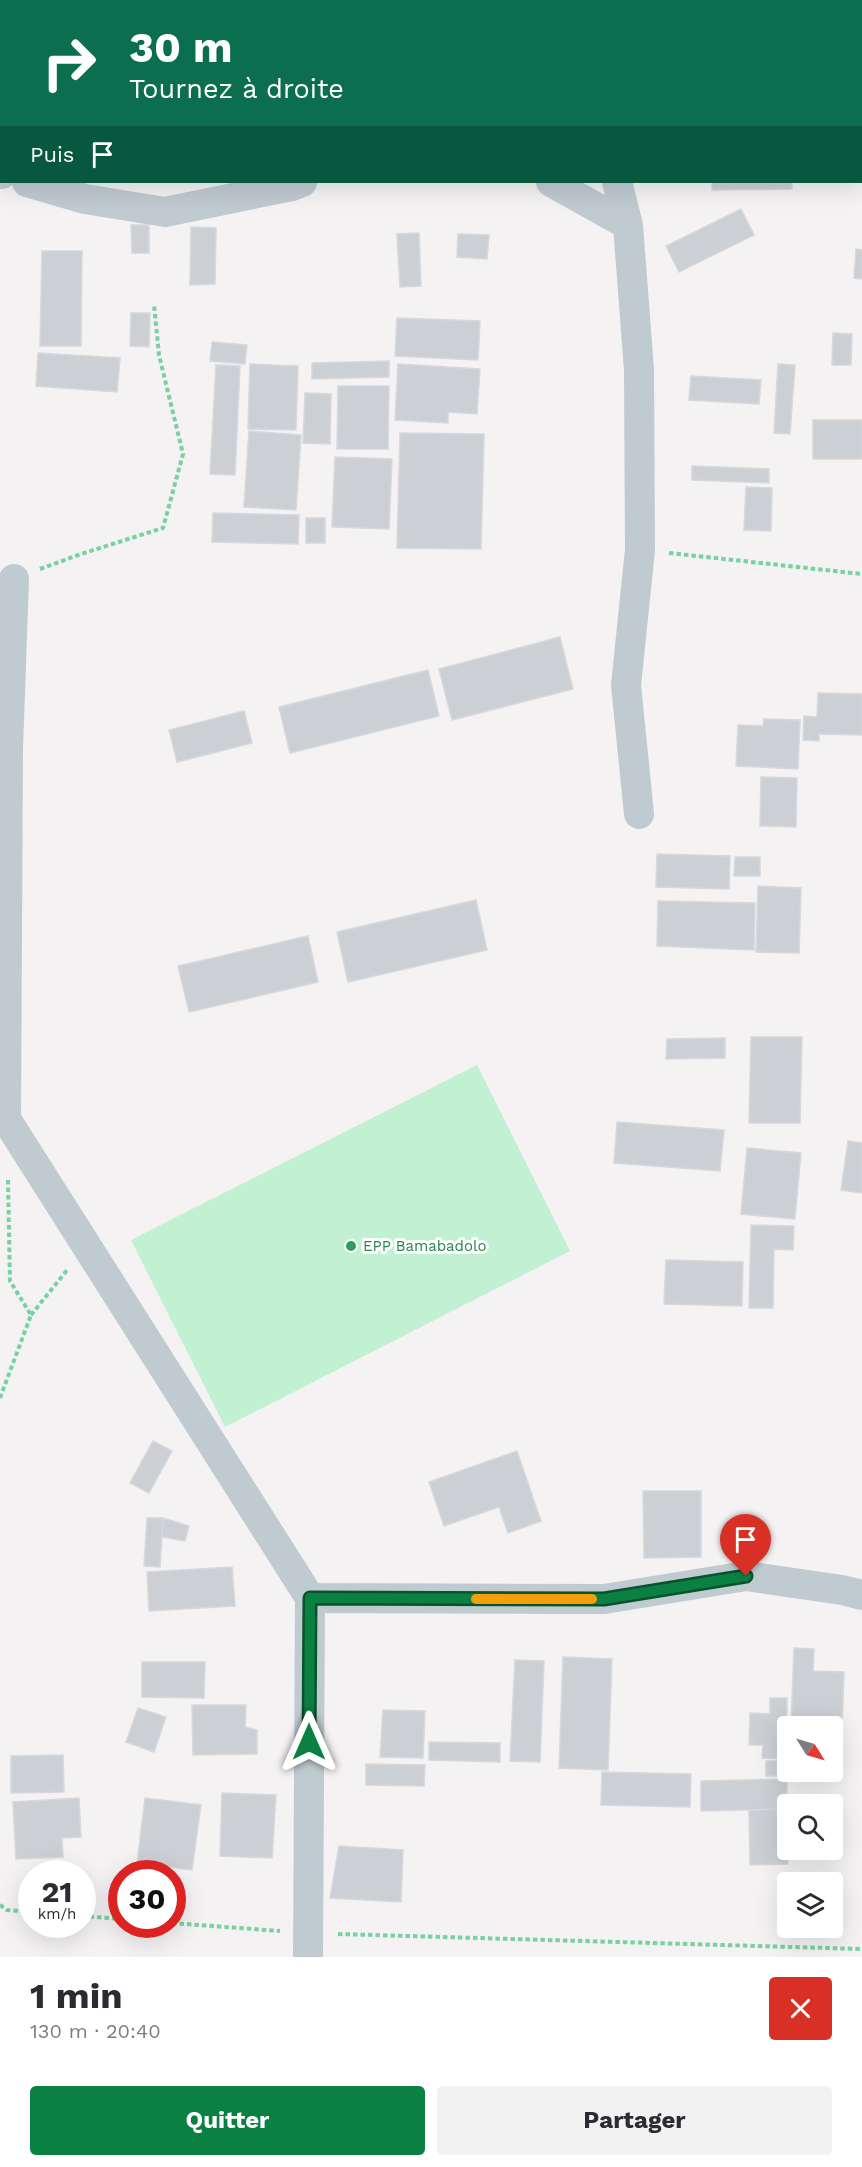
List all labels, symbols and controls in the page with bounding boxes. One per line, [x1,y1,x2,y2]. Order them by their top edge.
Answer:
text: 30 m [129,23,233,72]
icon: right [30,24,108,102]
text: Tournez à droite [129,73,344,105]
icon: arrive [86,138,119,171]
text: Puis [30,142,74,167]
place label: EPP Bamabadolo [363,1237,487,1255]
marker: EPP Bamabadolo [344,1239,358,1253]
pin [720,1514,771,1576]
icon: arrive [729,1523,762,1556]
position arrow [277,1710,341,1774]
north arrow [777,1716,843,1782]
map controls [777,1716,843,1938]
button: search [777,1794,843,1860]
speed limit sign: 30 [108,1860,186,1938]
button: layers [777,1872,843,1938]
text: 21 [42,1874,72,1909]
text: km/h [38,1905,76,1923]
text: 1 min [30,1975,122,2017]
button: close [769,1977,832,2040]
text: 130 m · 20:40 [30,2019,161,2043]
button: Quitter [30,2086,425,2155]
button: Partager [437,2086,832,2155]

